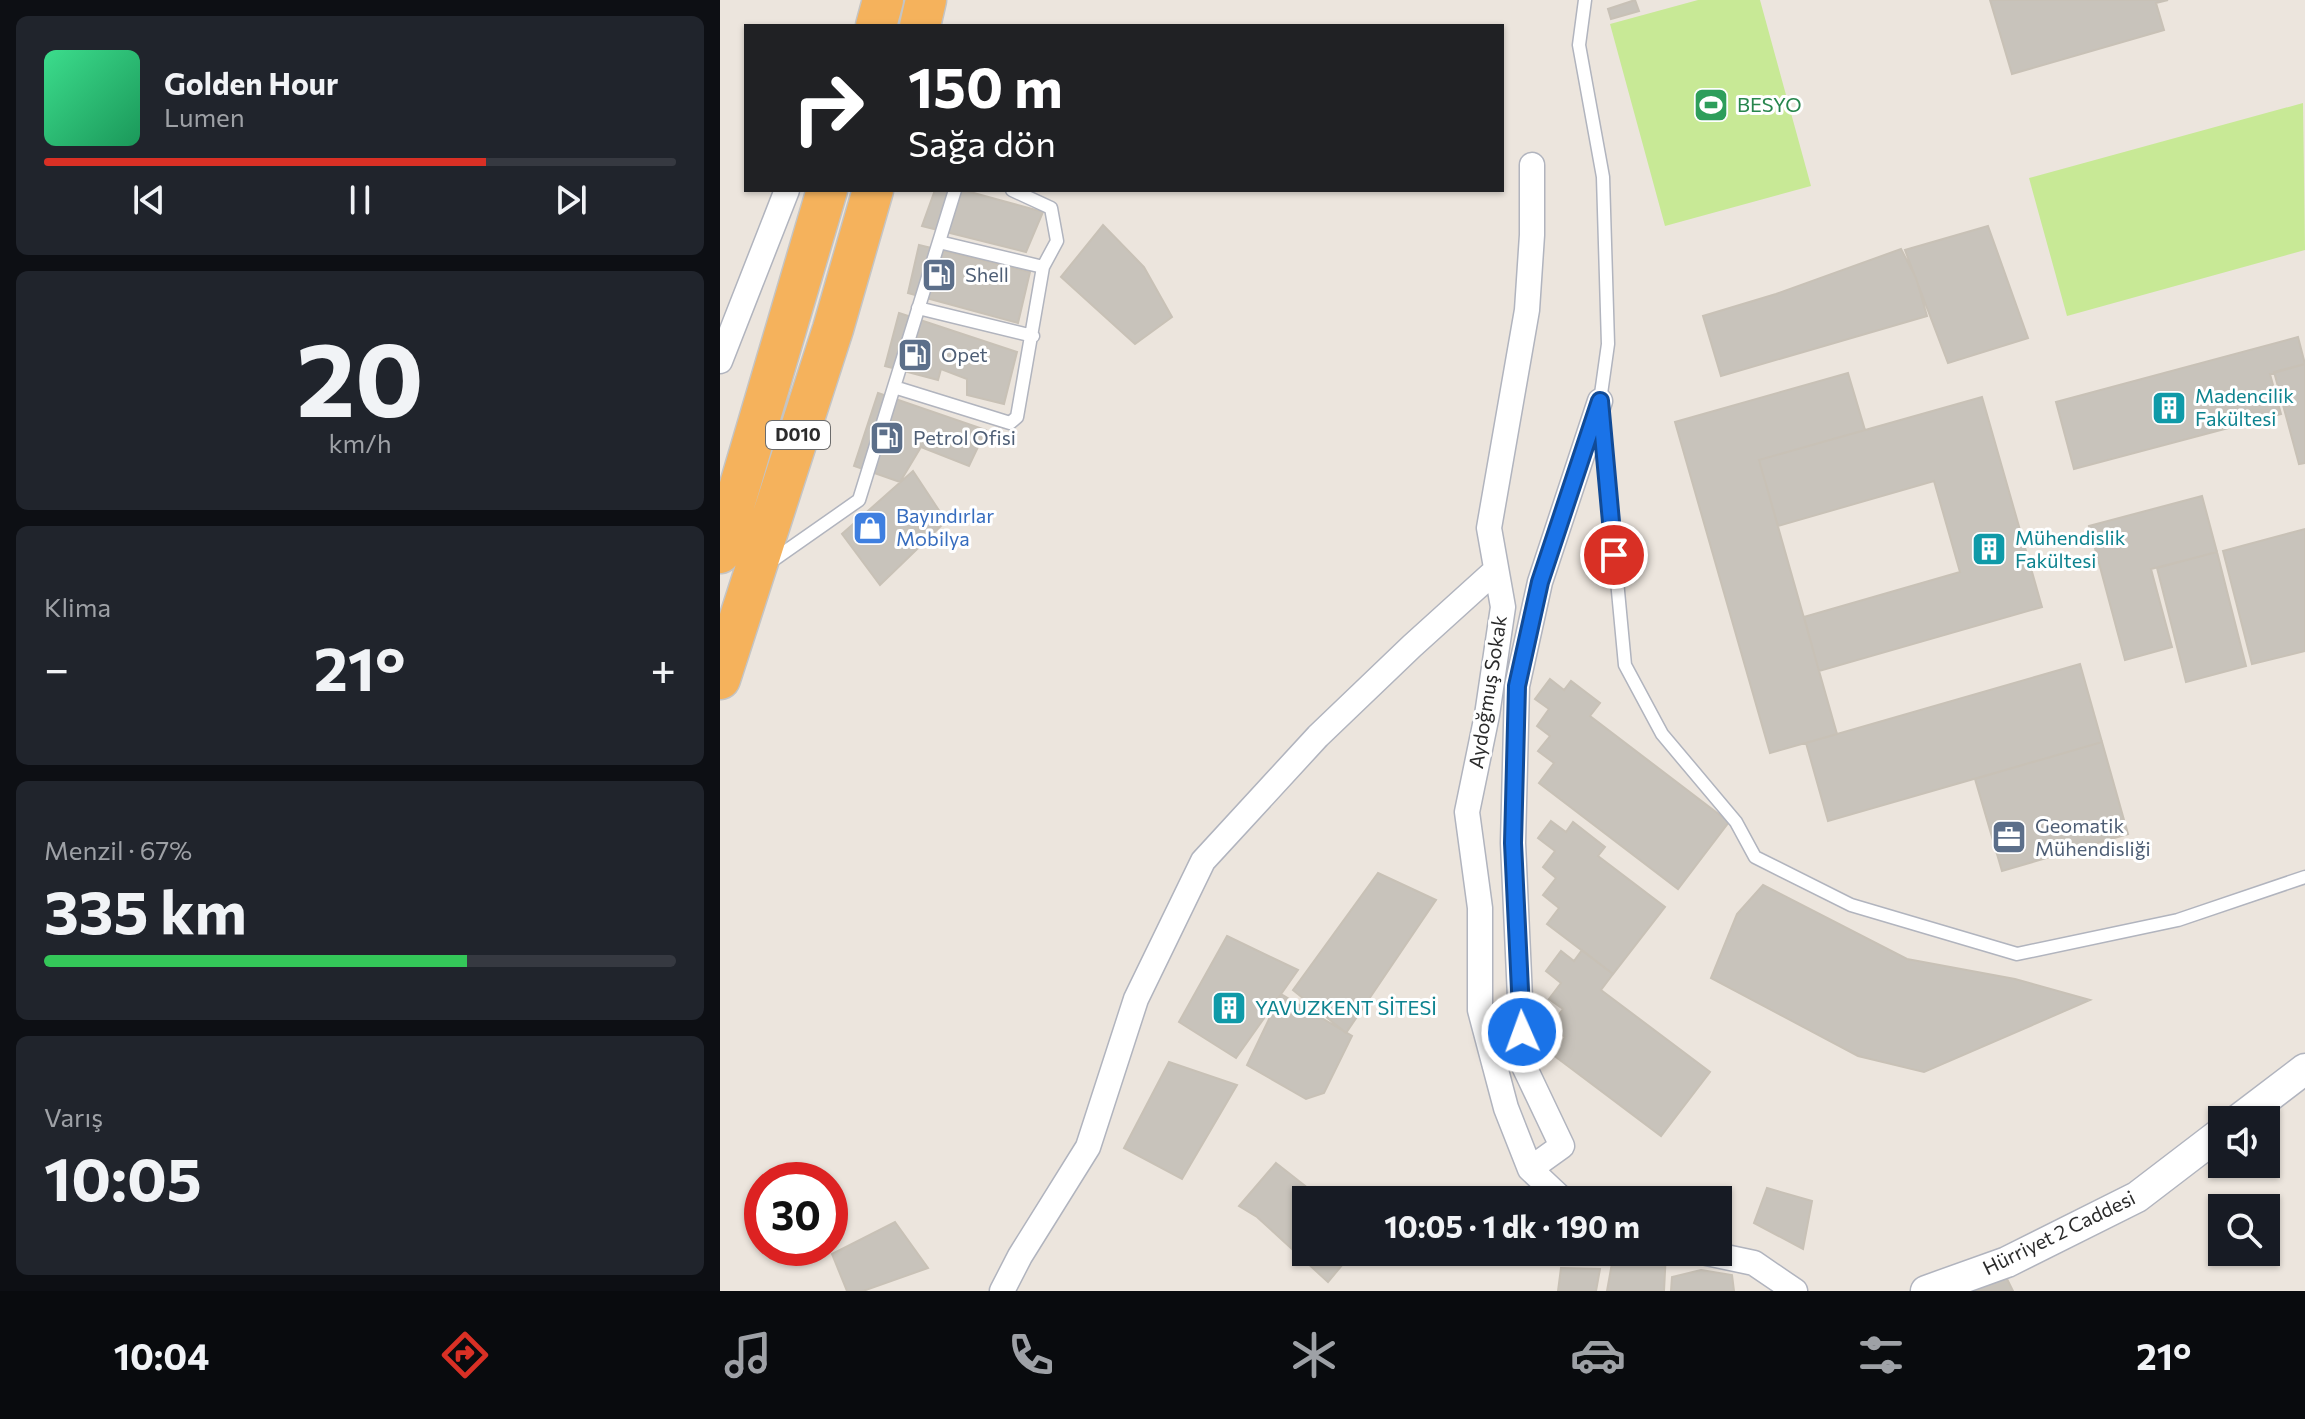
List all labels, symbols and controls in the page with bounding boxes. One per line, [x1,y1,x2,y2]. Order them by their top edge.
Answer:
text: 150 m [908,51,1063,120]
icon: right [776,56,880,160]
text: Golden Hour [164,64,338,101]
sports icon: BESYO [1692,86,1730,124]
place label: BESYO [1737,92,1802,116]
text: Lumen [164,101,245,132]
text: Sağa dön [908,120,1056,164]
icon: previous [127,178,171,222]
icon: pause [338,178,382,222]
icon: next [549,178,593,222]
fuel station icon: Shell [920,256,958,294]
place label: Shell [965,262,1009,286]
text: 20 [296,311,424,438]
fuel station icon: Opet [896,336,934,374]
place label: Opet [941,342,988,366]
place label: Madencilik Fakültesi [2195,383,2294,430]
building icon: Madencilik Fakültesi [2150,389,2188,427]
fuel station icon: Petrol Ofisi [868,419,906,457]
road number: D010 [766,421,830,449]
place label: Petrol Ofisi [913,425,1016,449]
text: km/h [328,427,392,458]
place label: Bayındırlar Mobilya [896,503,994,550]
shop icon: Bayındırlar Mobilya [851,509,889,547]
pin [1580,521,1648,589]
place label: Mühendislik Fakültesi [2015,525,2126,572]
building icon: Mühendislik Fakültesi [1970,530,2008,568]
icon: arrive [1592,533,1636,577]
text: Klima [44,591,111,622]
street label: Aydoğmuş Sokak [1463,613,1511,770]
text: 21° [314,630,406,703]
text: − [44,640,69,694]
text: + [650,640,676,694]
place label: Geomatik Mühendisliği [2035,813,2151,860]
office icon: Geomatik Mühendisliği [1990,818,2028,856]
text: Menzil · 67% [44,834,192,865]
text: 335 km [44,873,247,946]
building icon: YAVUZKENT SİTESİ [1210,989,1248,1027]
position arrow [1480,990,1564,1074]
place label: YAVUZKENT SİTESİ [1255,995,1437,1019]
text: Varış [44,1101,103,1132]
map controls [2208,1106,2280,1266]
button: sound [2208,1106,2280,1178]
text: 10:05 [44,1140,202,1213]
speed limit sign: 30 [744,1162,848,1266]
street label: Hürriyet 2 Caddesi [1978,1185,2139,1279]
button: search [2208,1194,2280,1266]
text: 10:05 · 1 dk · 190 m [1384,1207,1640,1244]
icon: directions [437,1327,493,1383]
icon: music [720,1327,776,1383]
icon: phone [1003,1327,1059,1383]
icon: climate [1286,1327,1342,1383]
icon: car [1570,1327,1626,1383]
icon: filters [1853,1327,1909,1383]
text: 10:04 [114,1333,209,1377]
text: 21° [2136,1333,2191,1377]

